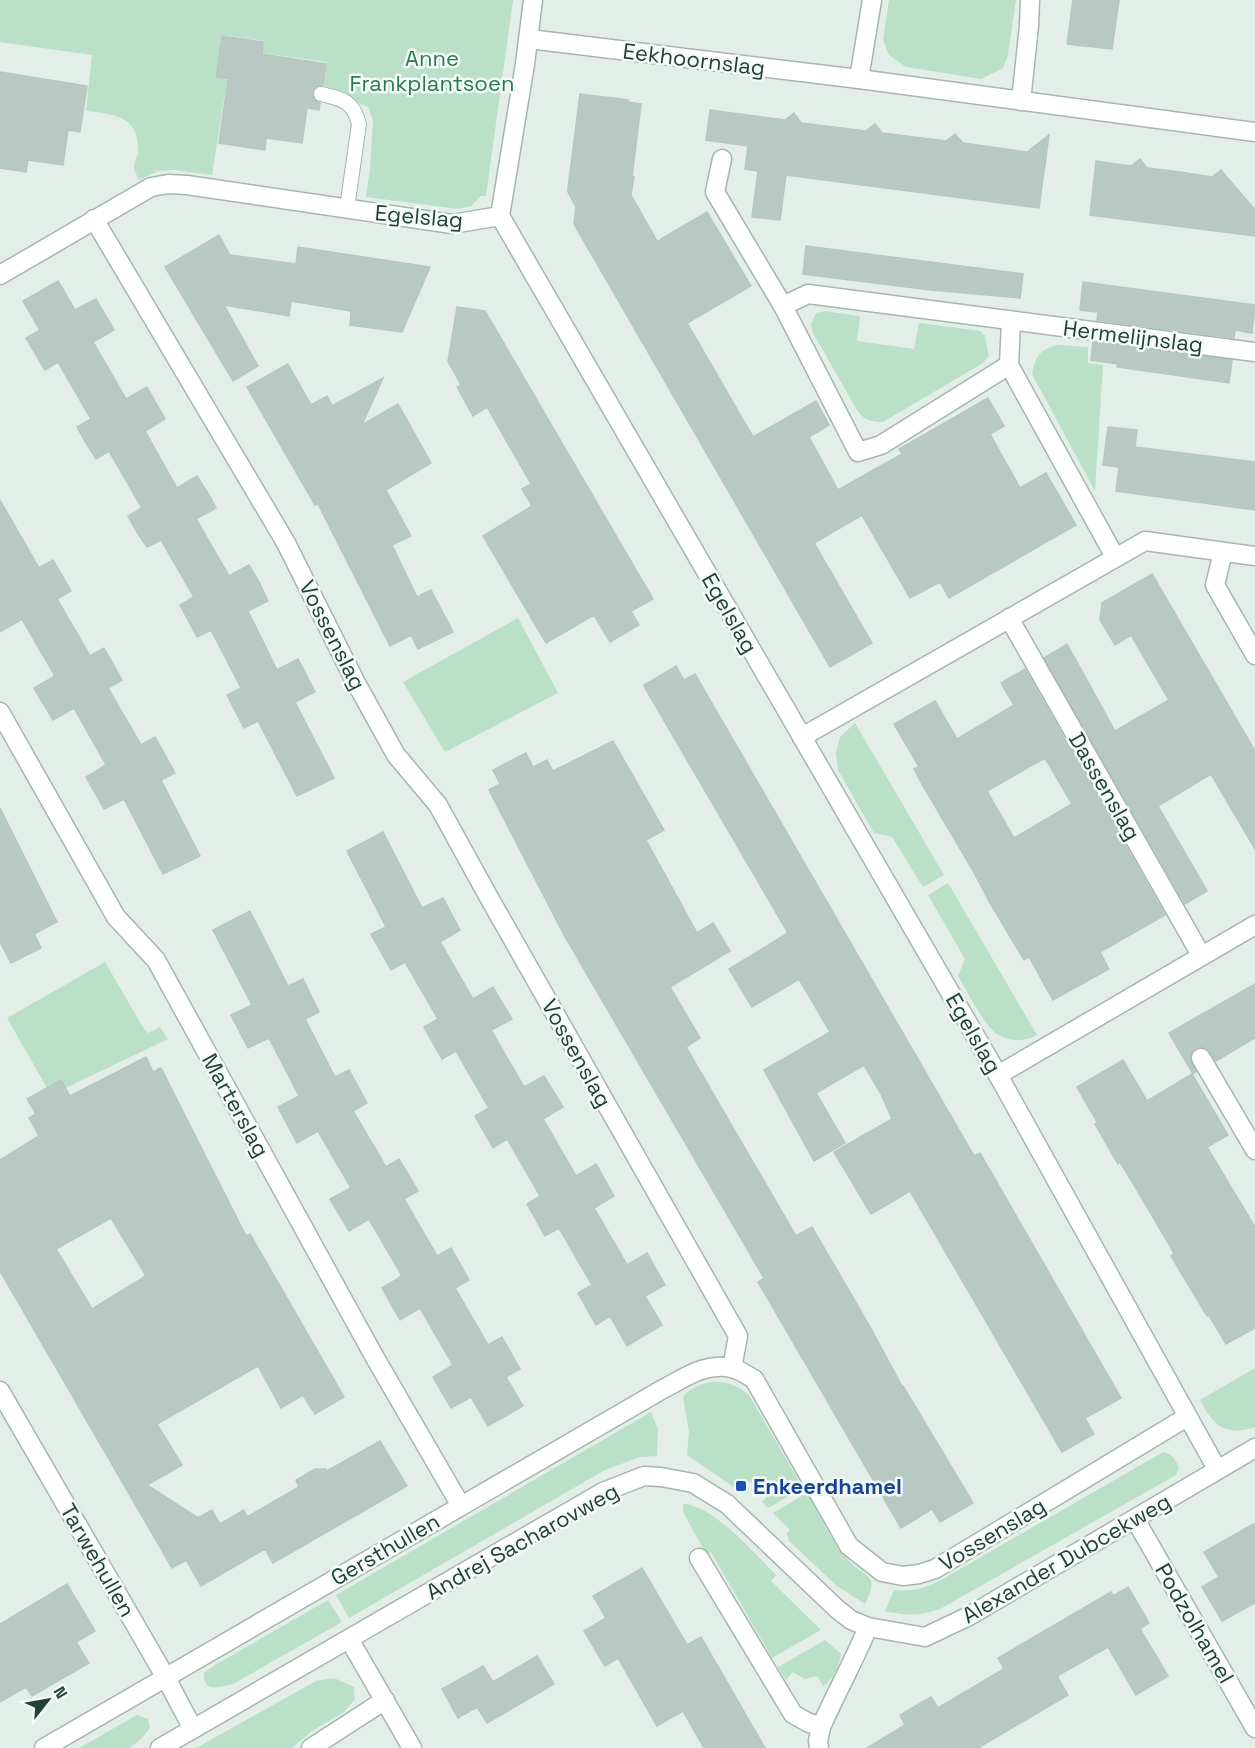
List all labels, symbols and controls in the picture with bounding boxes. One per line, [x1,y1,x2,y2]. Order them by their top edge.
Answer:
street label: Eekhoornslag [621,36,767,82]
park label: Anne Frankplantsoen [350,44,514,97]
street label: Egelslag [374,198,464,234]
street label: Hermelijnslag [1061,314,1205,358]
street label: Egelslag [696,568,764,658]
street label: Vossenslag [293,575,373,695]
street label: Dassenslag [1063,727,1147,845]
street label: Egelslag [940,988,1008,1078]
street label: Vossenslag [536,994,618,1112]
street label: Marterslag [196,1048,276,1162]
place label: Enkeerdhamel [753,1472,902,1500]
street label: Andrej Sacharovweg [421,1476,623,1606]
marker: Enkeerdhamel [734,1479,748,1493]
street label: Alexander Dubcekweg [957,1487,1175,1629]
street label: Vossenslag [934,1491,1050,1577]
street label: Tarwehullen [54,1498,142,1622]
street label: Gersthullen [326,1507,444,1591]
street label: Podzolhamel [1149,1558,1241,1688]
north arrow [18,1670,78,1730]
text: N [49,1683,72,1703]

